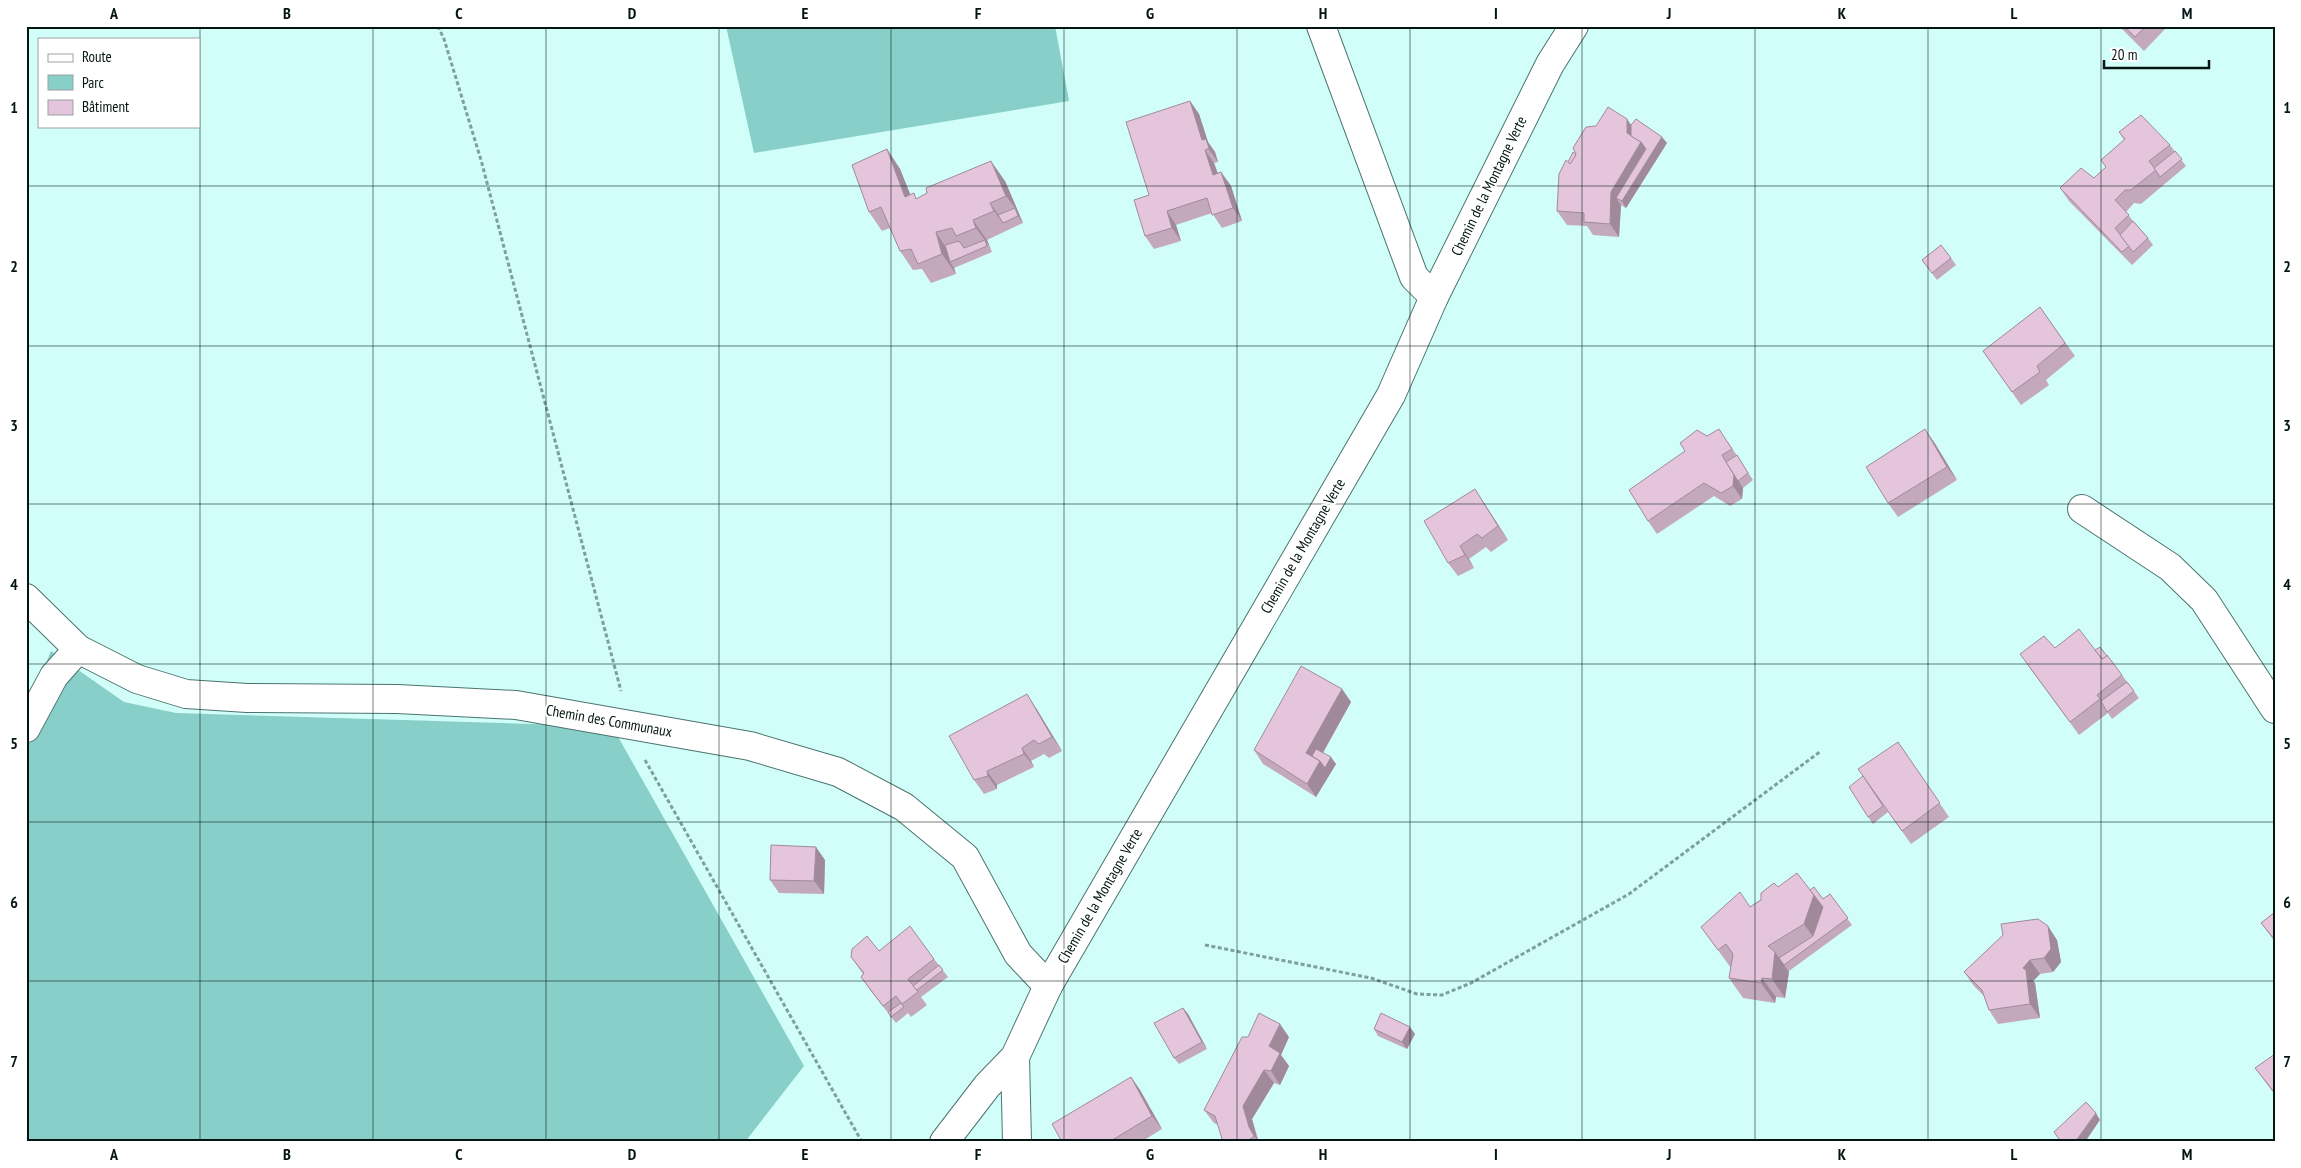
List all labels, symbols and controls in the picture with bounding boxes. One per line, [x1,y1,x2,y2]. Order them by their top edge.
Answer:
text: A [109,3,119,23]
text: B [283,3,291,23]
text: C [455,3,463,23]
text: D [628,3,637,23]
text: E [802,3,809,23]
text: F [975,3,982,23]
text: G [1146,3,1154,23]
text: H [1319,3,1327,23]
text: I [1494,3,1498,23]
text: J [1666,3,1671,23]
text: K [1838,3,1847,23]
text: L [2011,3,2018,23]
text: M [2182,3,2192,23]
legend [38,38,200,128]
scale bar [2104,38,2208,70]
text: 20 m [2111,45,2137,64]
text: Route [82,47,112,66]
text: Parc [82,73,104,92]
text: 1 [10,97,18,117]
text: Bâtiment [82,97,129,116]
text: 1 [2283,97,2291,117]
street label: Chemin de la Montagne Verte [1446,113,1531,259]
text: 2 [10,256,18,276]
text: 2 [2283,256,2291,276]
text: 3 [10,415,18,435]
text: 3 [2283,415,2291,435]
street label: Chemin de la Montagne Verte [1256,475,1349,617]
text: 4 [10,574,18,594]
text: 4 [2283,574,2291,594]
street label: Chemin des Communaux [545,700,674,741]
text: 5 [10,733,18,753]
text: 5 [2283,733,2291,753]
street label: Chemin de la Montagne Verte [1053,825,1146,967]
text: 6 [10,892,18,912]
text: 6 [2283,892,2291,912]
text: 7 [10,1051,18,1071]
text: 7 [2283,1051,2291,1071]
text: A [109,1144,119,1164]
text: B [283,1144,291,1164]
text: C [455,1144,463,1164]
text: D [628,1144,637,1164]
text: E [802,1144,809,1164]
text: F [975,1144,982,1164]
text: G [1146,1144,1154,1164]
text: H [1319,1144,1327,1164]
text: I [1494,1144,1498,1164]
text: J [1666,1144,1671,1164]
text: K [1838,1144,1847,1164]
text: L [2011,1144,2018,1164]
text: M [2182,1144,2192,1164]

